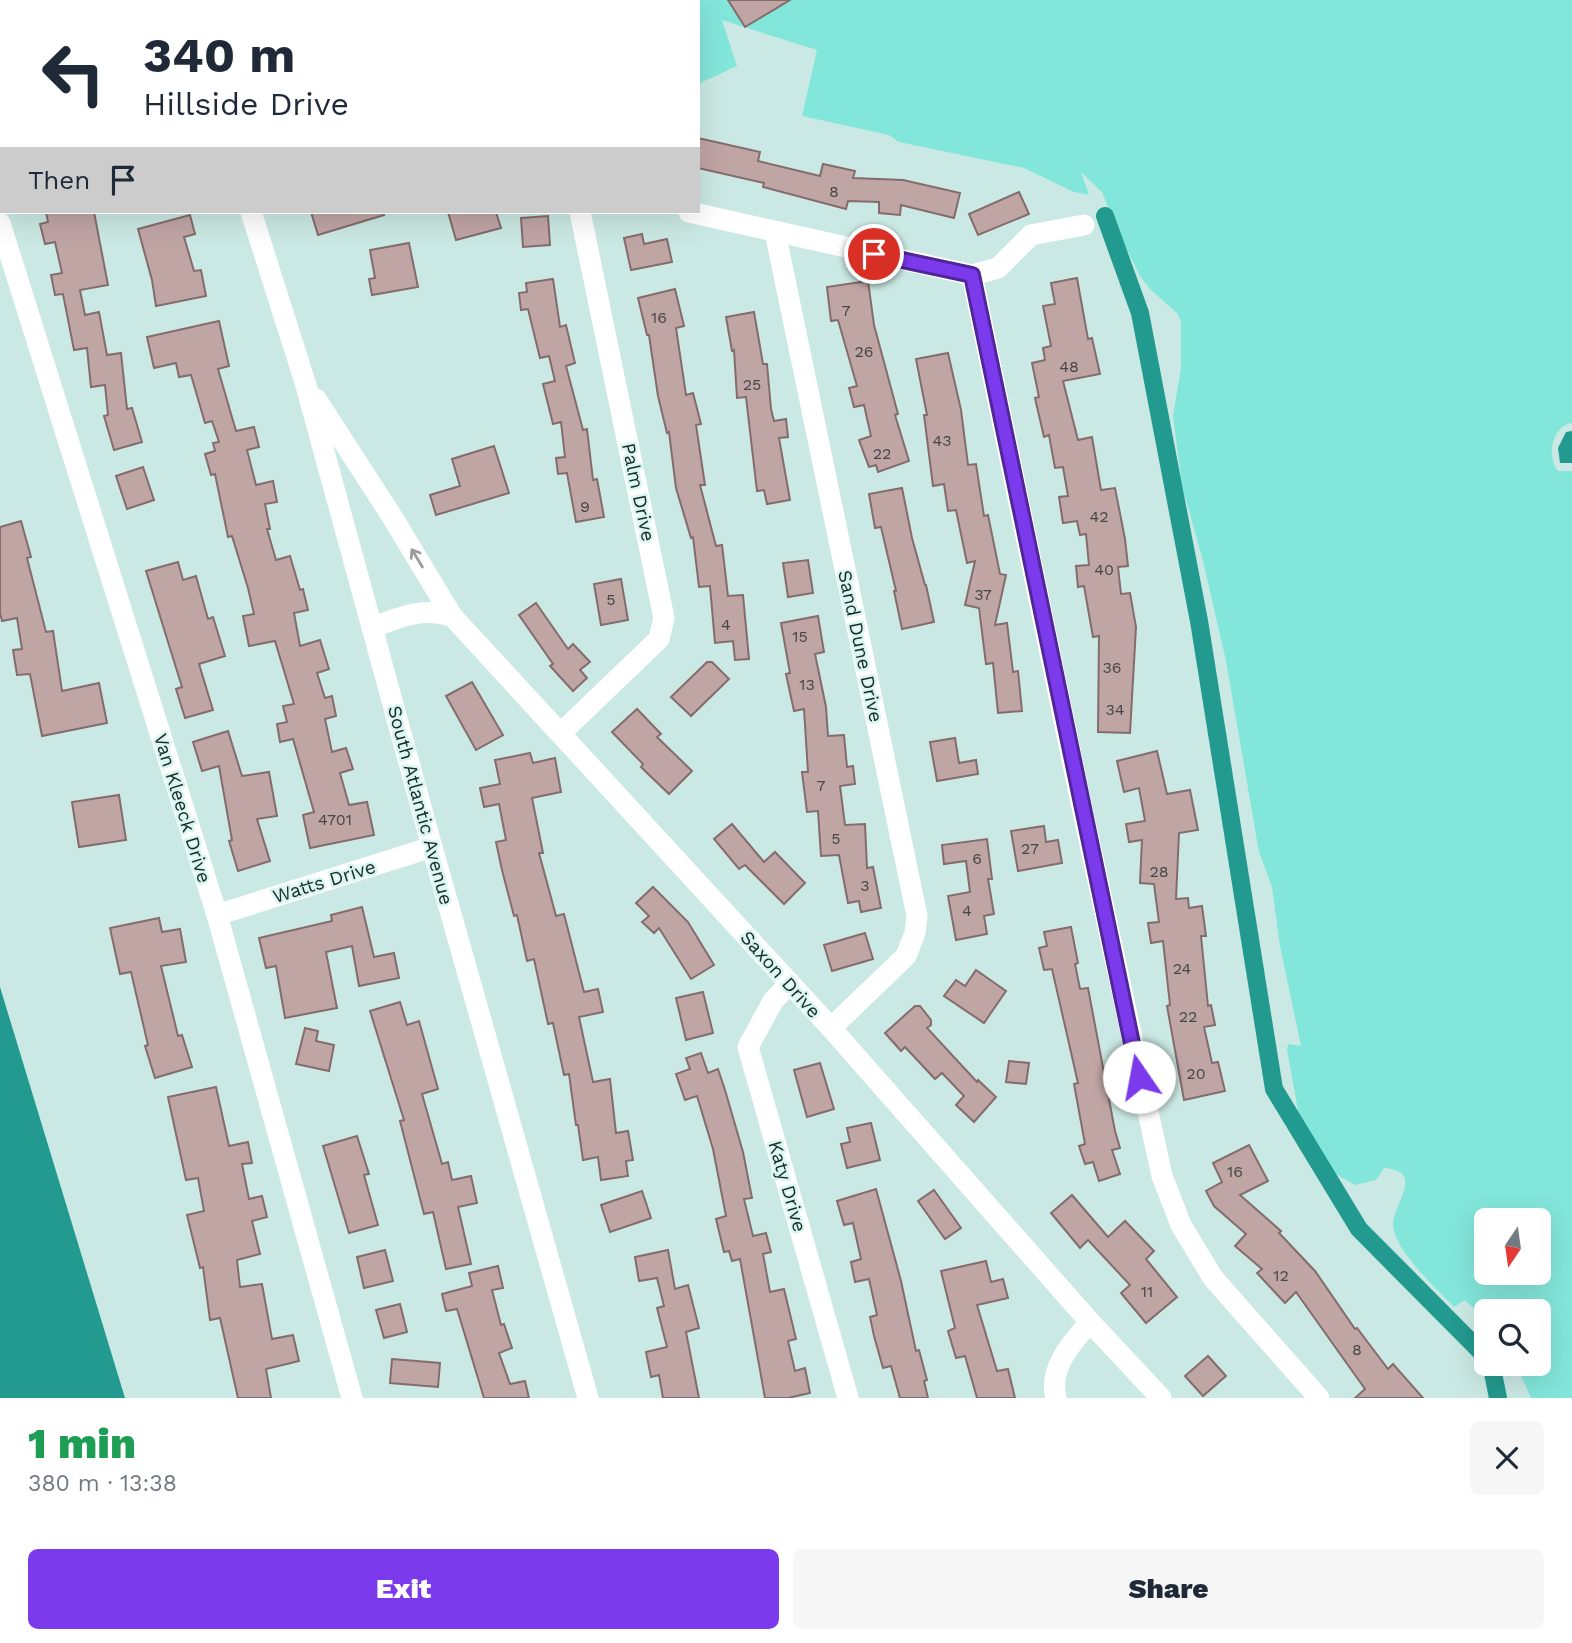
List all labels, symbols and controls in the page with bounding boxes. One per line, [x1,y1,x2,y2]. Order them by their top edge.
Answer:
text: 340 m [143,26,295,84]
icon: left [28,28,119,119]
text: Hillside Drive [143,85,349,123]
icon: arrive [104,161,142,199]
text: Then [28,165,90,195]
house number: 8 [829,182,839,201]
pin [844,224,904,284]
icon: arrive [855,235,893,273]
house number: 7 [842,301,851,320]
house number: 16 [651,308,667,327]
house number: 26 [854,342,874,361]
house number: 48 [1059,357,1079,376]
house number: 25 [743,375,761,394]
house number: 43 [932,431,952,450]
street label: Palm Drive [617,441,660,543]
house number: 22 [873,444,891,463]
house number: 9 [580,497,590,516]
house number: 42 [1089,507,1109,526]
one-way arrow [410,548,424,568]
house number: 40 [1094,560,1114,579]
street label: Sand Dune Drive [833,568,888,724]
house number: 37 [974,585,992,604]
house number: 5 [606,590,616,609]
house number: 4 [721,615,731,634]
house number: 15 [792,627,808,646]
house number: 36 [1102,658,1122,677]
house number: 13 [799,675,815,694]
house number: 34 [1105,700,1125,719]
street label: South Atlantic Avenue [383,703,458,907]
street label: Van Kleeck Drive [149,731,216,886]
house number: 7 [817,776,826,795]
house number: 4701 [318,810,352,829]
house number: 5 [831,829,841,848]
house number: 27 [1021,839,1039,858]
house number: 6 [972,849,982,868]
street label: Watts Drive [270,855,378,908]
house number: 28 [1149,862,1169,881]
house number: 3 [860,876,870,895]
house number: 4 [962,901,972,920]
street label: Saxon Drive [735,926,826,1023]
house number: 24 [1173,959,1192,978]
house number: 22 [1179,1007,1197,1026]
position arrow [1102,1040,1176,1114]
house number: 20 [1186,1064,1206,1083]
street label: Katy Drive [764,1138,811,1234]
house number: 16 [1227,1162,1243,1181]
north arrow [1474,1208,1550,1284]
map controls [1474,1208,1551,1376]
house number: 12 [1273,1266,1289,1285]
house number: 11 [1141,1282,1153,1301]
button: search [1474,1299,1551,1376]
house number: 8 [1352,1340,1362,1359]
text: 1 min [28,1419,136,1468]
button: close [1470,1421,1544,1495]
text: 380 m · 13:38 [28,1470,177,1497]
button: Exit [28,1549,779,1629]
button: Share [793,1549,1544,1629]

